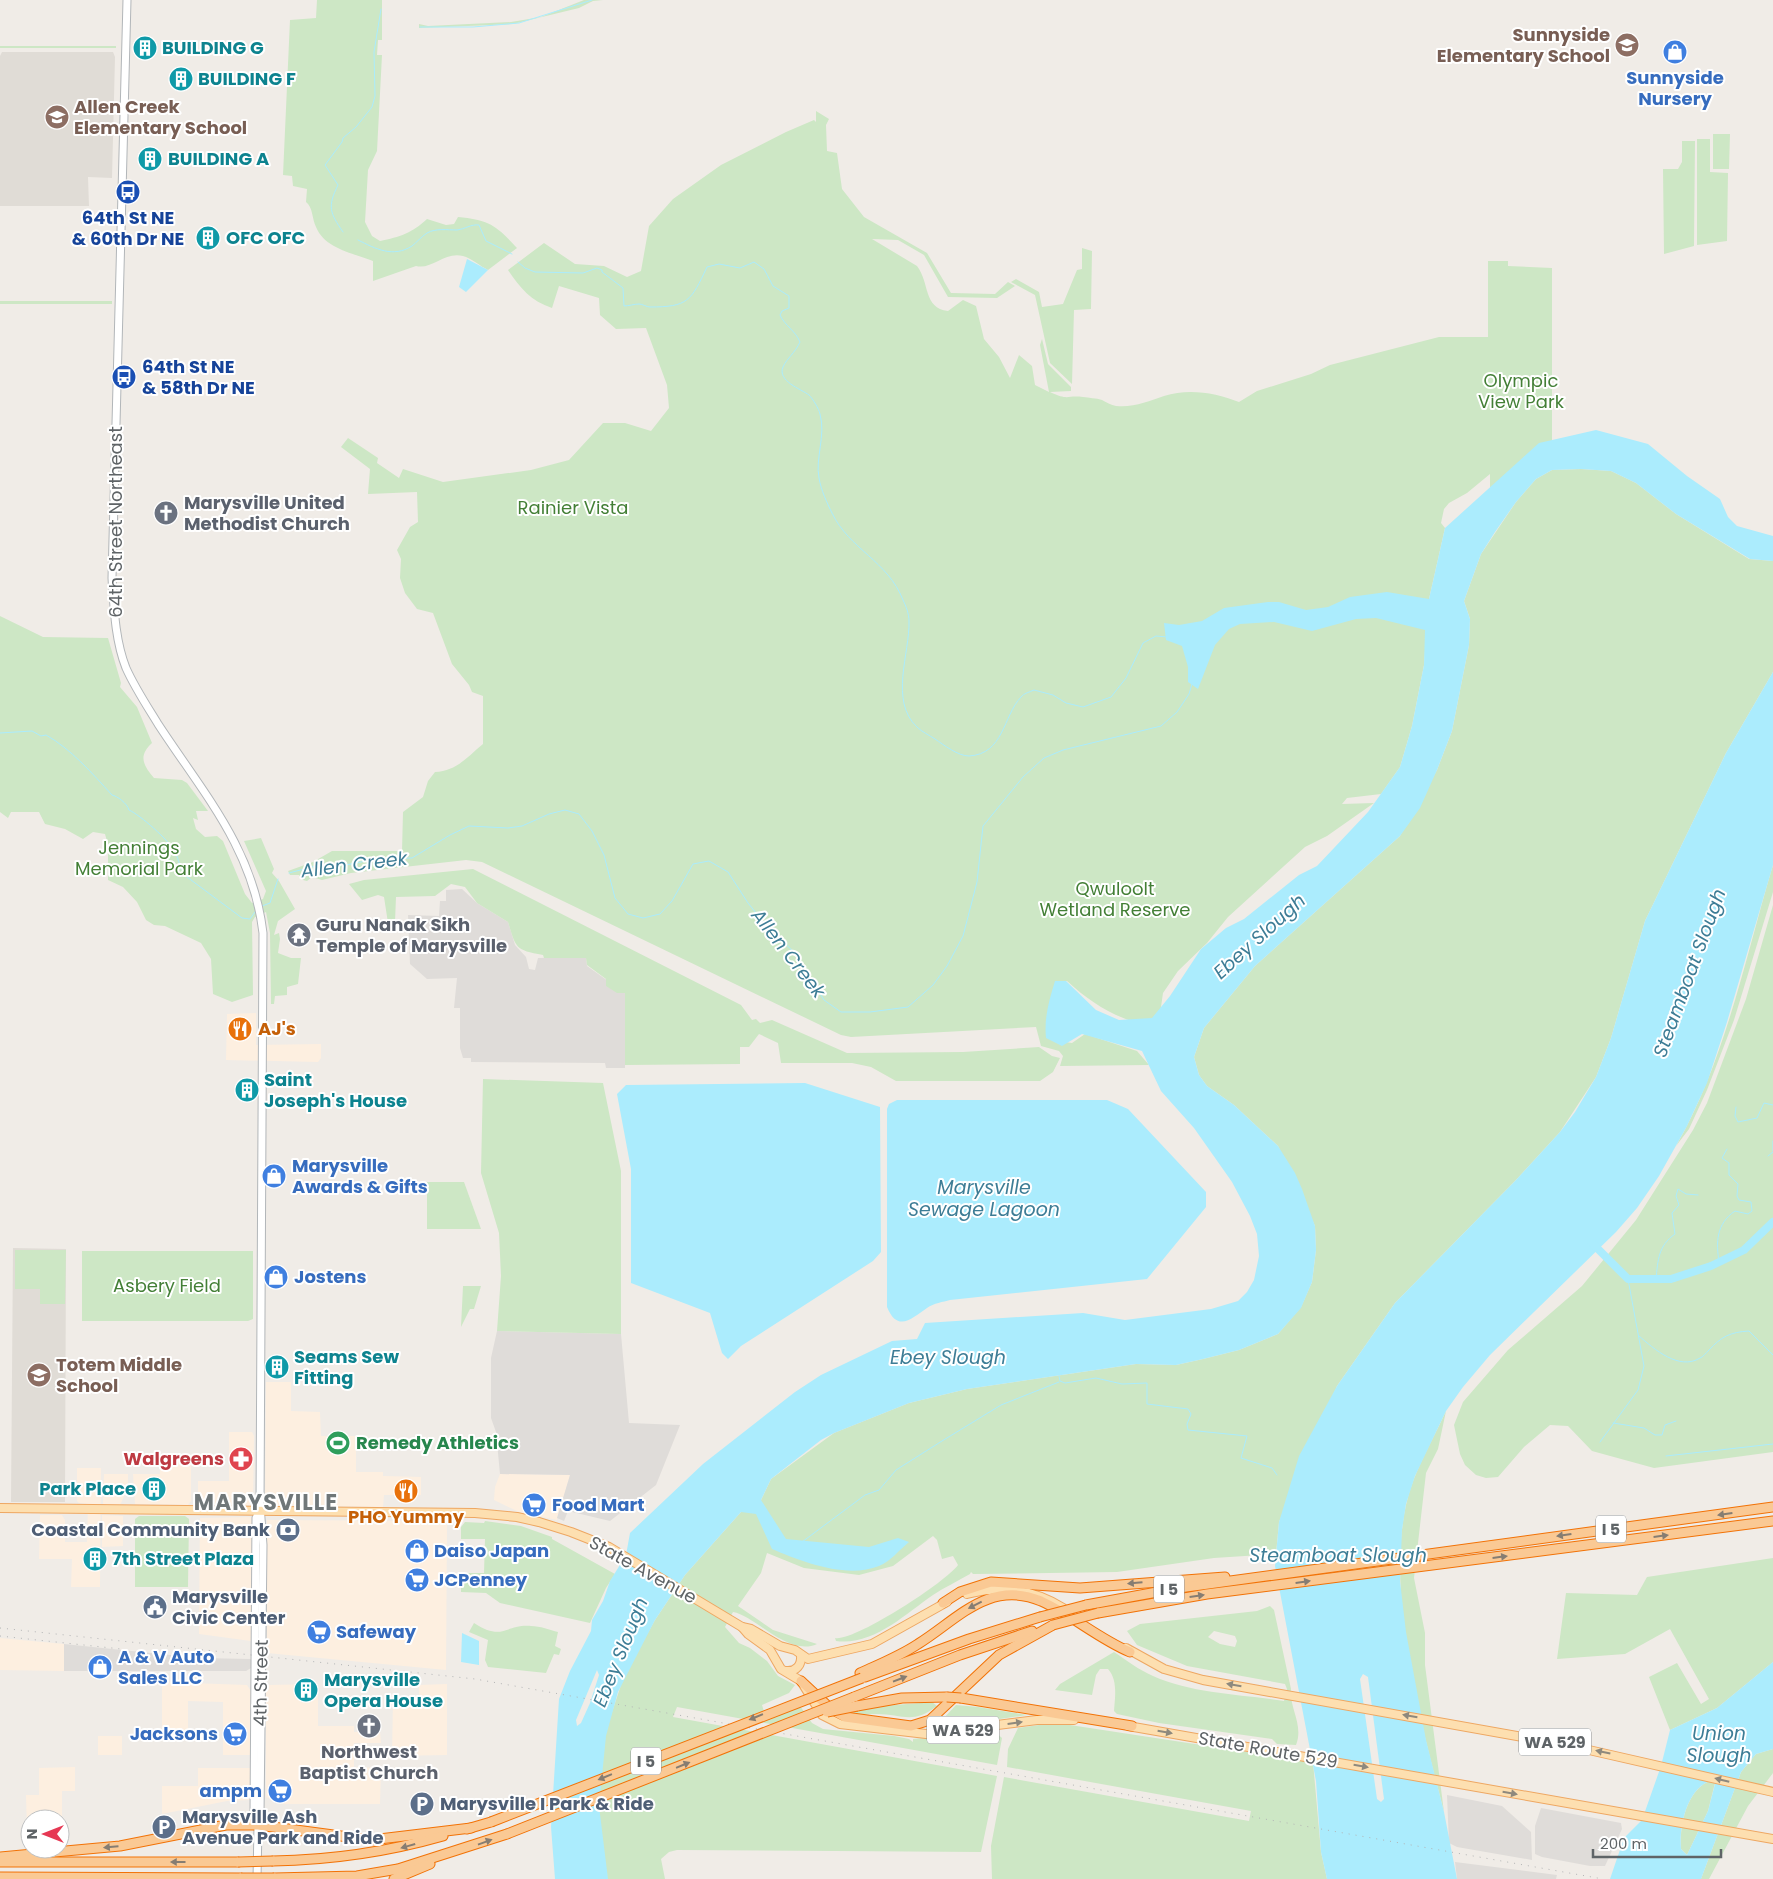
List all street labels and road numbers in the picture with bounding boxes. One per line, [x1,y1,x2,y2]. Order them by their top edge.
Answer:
street label: 64th Street Northeast [103,426,128,618]
road number: I 5 [1596,1516,1626,1542]
street label: State Avenue [585,1530,702,1609]
road number: I 5 [1154,1576,1184,1602]
street label: 4th Street [247,1639,274,1727]
road number: WA 529 [927,1716,999,1744]
street label: State Route 529 [1196,1725,1340,1774]
road number: WA 529 [1519,1728,1591,1755]
road number: I 5 [631,1748,661,1774]

